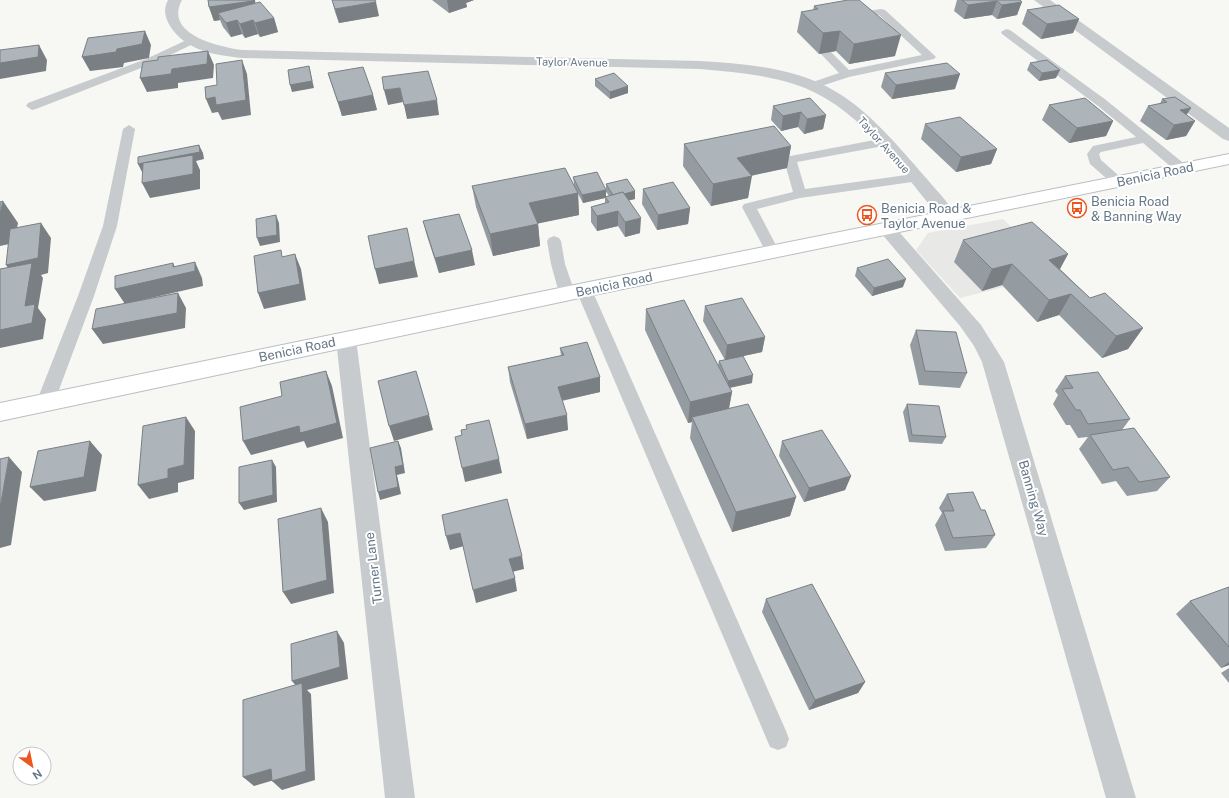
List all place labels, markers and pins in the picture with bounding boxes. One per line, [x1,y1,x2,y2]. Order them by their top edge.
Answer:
place label: Benicia Road & Banning Way [1091,194,1182,224]
bus stop icon: Benicia Road & Banning Way [1066,197,1088,219]
place label: Benicia Road & Taylor Avenue [881,201,972,231]
bus stop icon: Benicia Road & Taylor Avenue [856,204,878,226]

